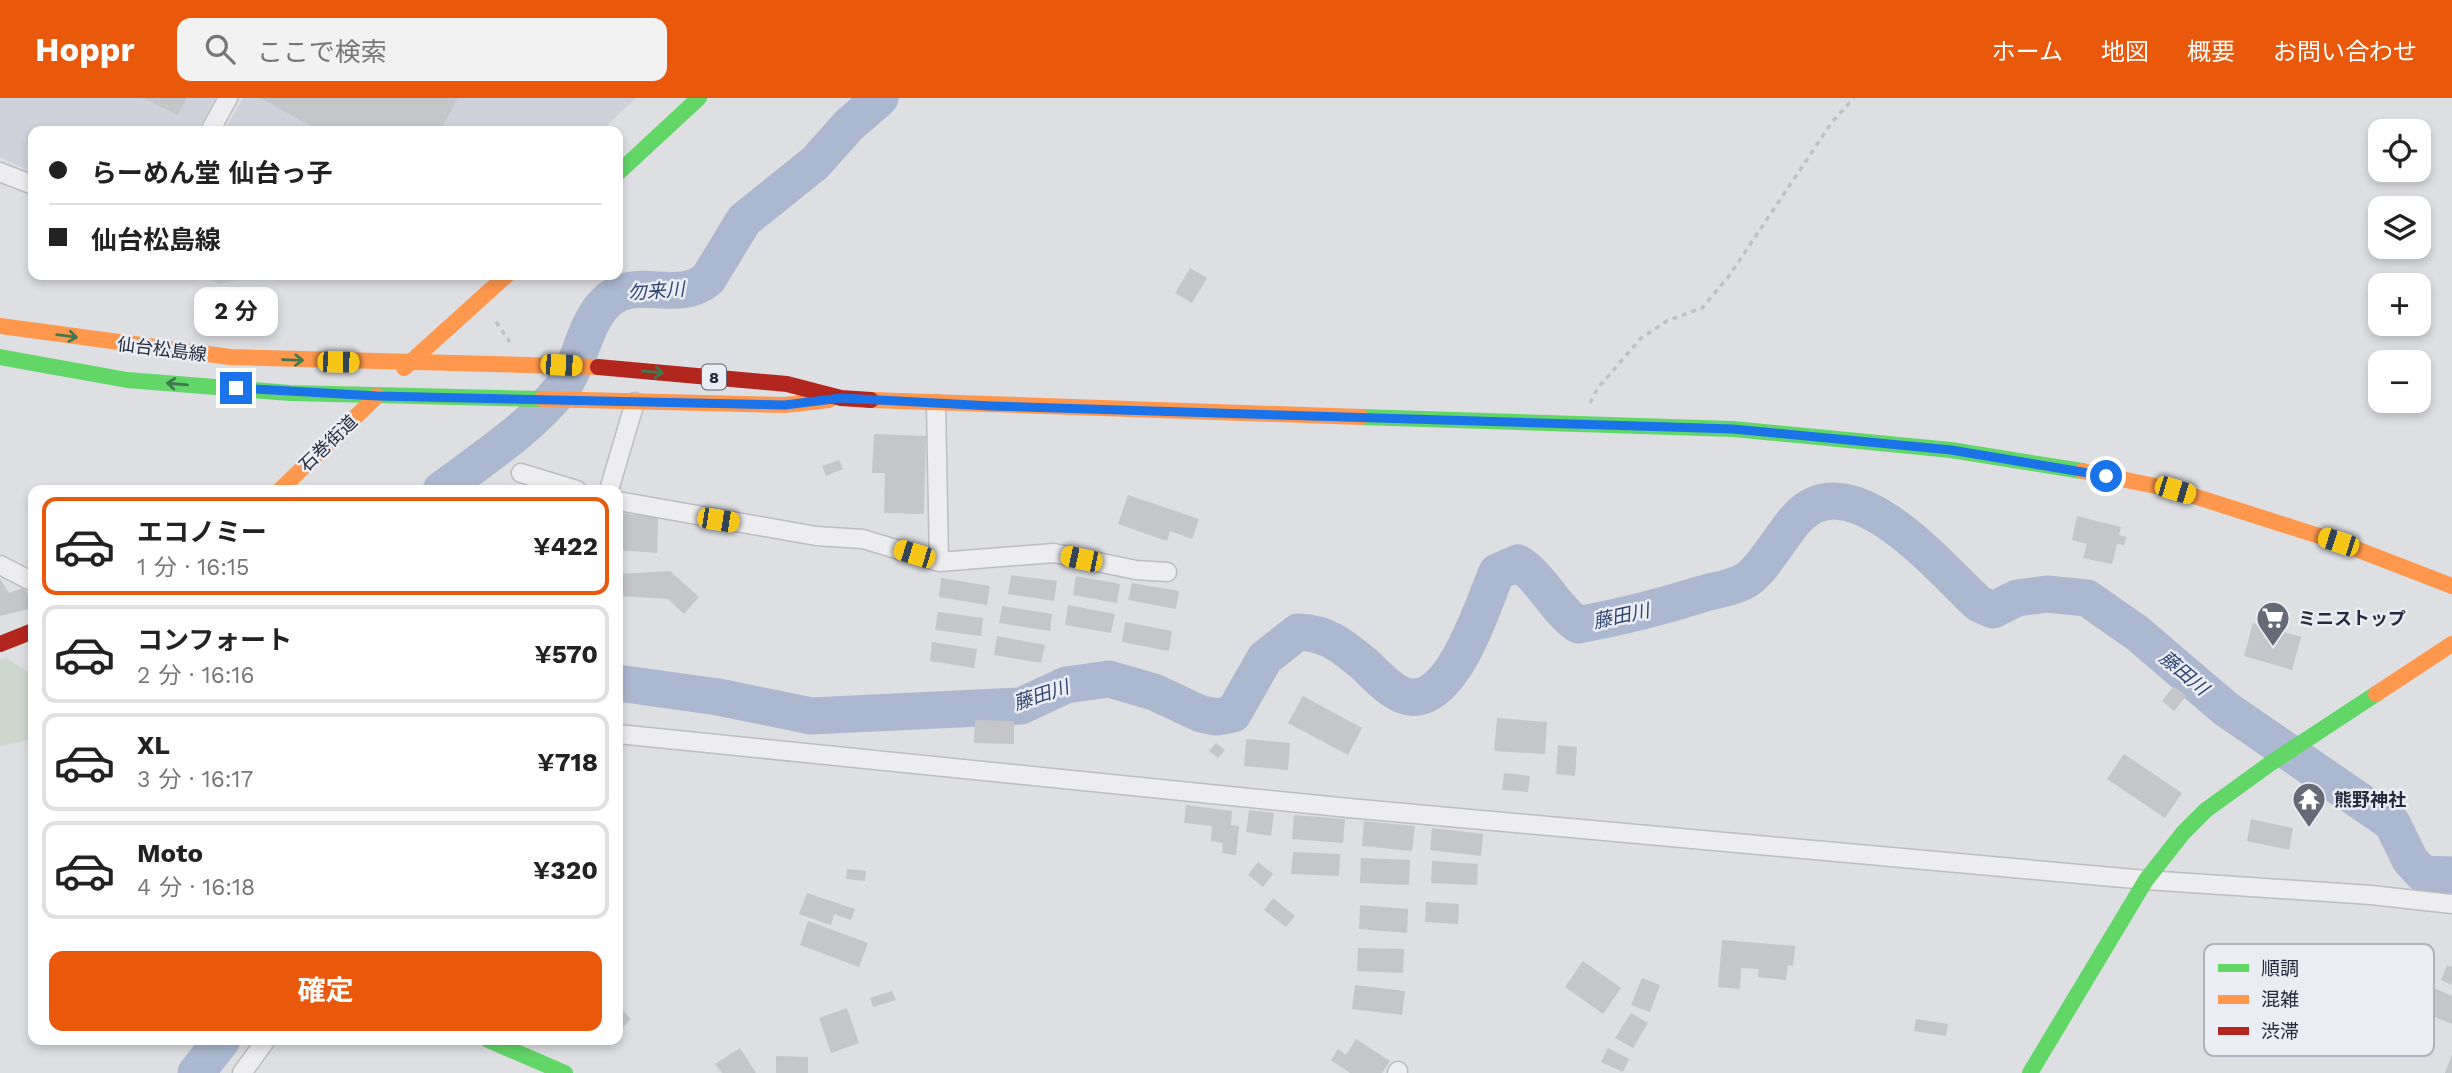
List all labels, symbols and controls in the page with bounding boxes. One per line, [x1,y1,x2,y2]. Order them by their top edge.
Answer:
search box [177,18,667,81]
text: Hoppr [35,30,135,69]
icon: search [201,30,239,68]
text: ここで検索 [257,37,387,67]
text: ホーム [1992,38,2063,66]
text: 地図 [2101,38,2149,66]
text: 概要 [2187,38,2235,66]
text: お問い合わせ [2273,38,2417,66]
map controls [2368,119,2431,413]
button: locate [2368,119,2431,182]
text: らーめん堂 仙台っ子 [91,158,332,188]
button: layers [2368,196,2431,259]
text: 仙台松島線 [91,225,221,255]
button: + [2368,273,2431,336]
water label: 勿来川 [627,277,687,304]
callout: 2 分 [194,286,278,336]
text: 2 分 [214,298,258,325]
one-way arrow [55,330,78,343]
street label: 仙台松島線 [116,333,208,365]
button: − [2368,350,2431,413]
car [317,351,360,373]
one-way arrow [282,354,305,367]
car [540,354,583,376]
road number: 8 [702,364,726,390]
one-way arrow [641,366,664,379]
route end [220,372,252,404]
one-way arrow [167,377,189,390]
street label: 石巻街道 [295,410,361,476]
route start [2090,460,2122,492]
car [2152,474,2199,506]
car [696,506,741,534]
icon: car [53,515,116,578]
text: エコノミー [137,517,267,547]
car [2315,526,2362,558]
text: ¥422 [533,531,598,561]
car [891,538,938,570]
car [1059,544,1104,574]
text: 1 分 · 16:15 [137,554,249,581]
water label: 藤田川 [1591,598,1653,633]
supermarket icon: ミニストップ [2254,599,2292,648]
place label: ミニストップ [2298,608,2406,629]
icon: car [53,623,116,686]
text: コンフォート [137,625,292,655]
text: ¥570 [534,639,598,669]
water label: 藤田川 [2155,646,2215,701]
text: 2 分 · 16:16 [137,662,254,689]
water label: 藤田川 [1010,675,1074,715]
text: XL [137,730,170,760]
icon: car [53,731,116,794]
text: ¥718 [537,747,598,777]
text: 3 分 · 16:17 [137,766,253,793]
temple icon: 熊野神社 [2290,780,2328,829]
place label: 熊野神社 [2334,789,2406,810]
text: Moto [137,838,203,868]
icon: car [53,839,116,902]
text: ¥320 [533,855,598,885]
text: 4 分 · 16:18 [137,874,255,901]
legend [2204,944,2434,1056]
button: 確定 [49,951,602,1031]
text: 順調 [2261,957,2299,980]
text: 混雑 [2261,988,2299,1011]
text: 渋滞 [2261,1020,2299,1043]

